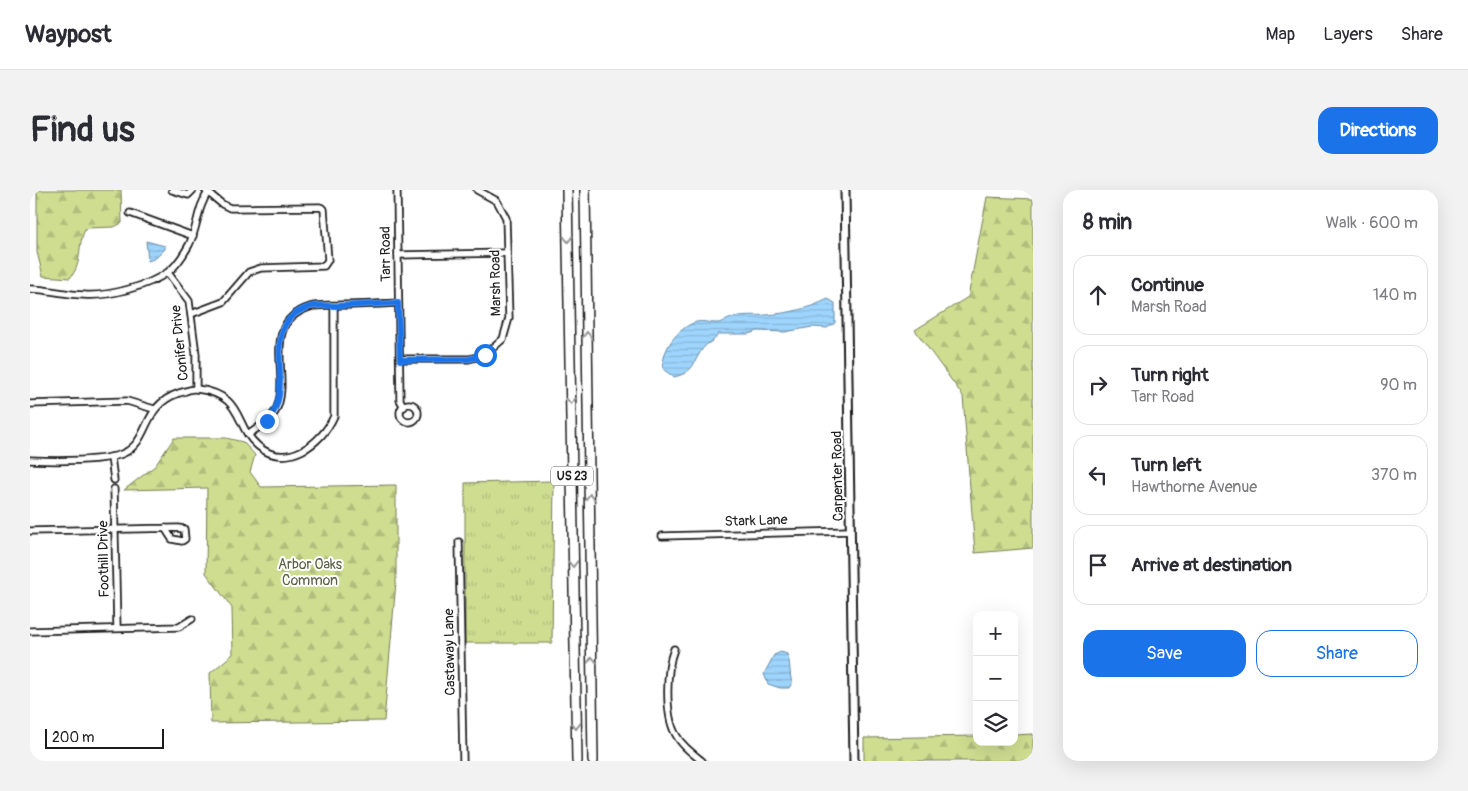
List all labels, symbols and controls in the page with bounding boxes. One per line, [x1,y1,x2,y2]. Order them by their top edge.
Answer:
text: Waypost [25,20,112,49]
text: Map [1266,23,1295,46]
text: Layers [1323,23,1373,46]
text: Share [1401,23,1443,46]
button: Directions [1318,107,1438,154]
text: Find us [30,108,135,152]
text: 8 min [1083,209,1132,236]
text: Walk · 600 m [1325,213,1418,233]
street label: Tarr Road [377,226,394,282]
one-way arrow [563,235,573,243]
street label: Marsh Road [486,249,505,316]
text: Continue [1131,273,1204,297]
icon: ahead [1084,281,1112,309]
text: 140 m [1373,285,1417,305]
text: Marsh Road [1131,297,1207,317]
street label: Conifer Drive [167,304,192,382]
one-way arrow [582,331,592,338]
route start [474,344,497,367]
text: Turn right [1131,363,1209,387]
icon: right [1084,371,1112,399]
text: 90 m [1380,375,1417,395]
text: Tarr Road [1131,387,1194,407]
one-way arrow [566,398,576,405]
route end [256,410,279,433]
street label: Carpenter Road [828,430,847,521]
text: Turn left [1131,453,1201,477]
icon: left [1084,461,1112,489]
text: 370 m [1371,465,1417,485]
road number: US 23 [551,466,593,486]
text: Hawthorne Avenue [1131,477,1257,497]
one-way arrow [584,493,595,501]
street label: Stark Lane [724,511,788,530]
street label: Foothill Drive [94,520,113,598]
icon: arrive [1084,551,1112,579]
text: Arrive at destination [1131,553,1292,577]
park label: Arbor Oaks Common [278,556,343,589]
one-way arrow [568,560,579,568]
street label: Castaway Lane [440,608,459,696]
map controls [973,611,1018,746]
button: + [973,611,1018,656]
button: Save [1083,630,1246,677]
button: Share [1256,630,1418,677]
one-way arrow [587,656,597,664]
button: − [973,656,1018,701]
button: layers [973,701,1018,746]
one-way arrow [571,722,581,730]
scale bar [45,726,164,749]
text: 200 m [52,729,94,746]

